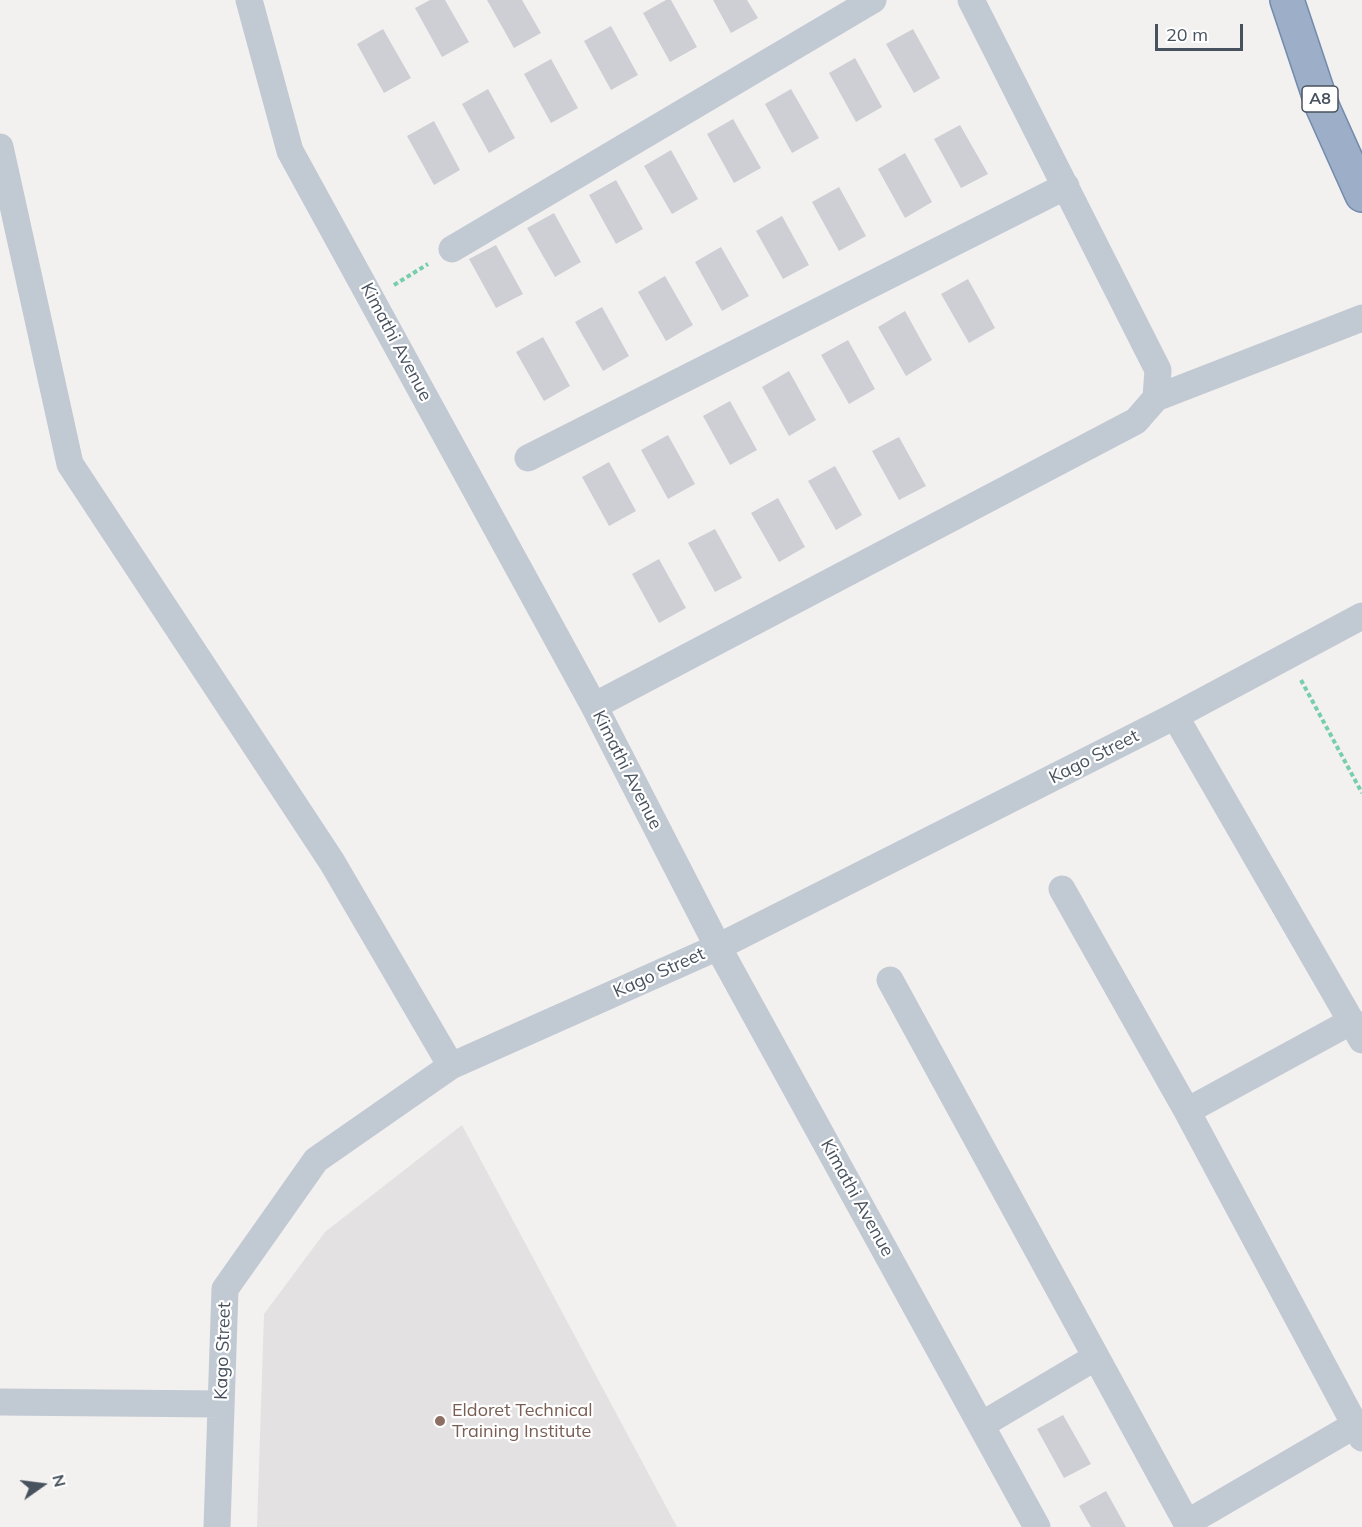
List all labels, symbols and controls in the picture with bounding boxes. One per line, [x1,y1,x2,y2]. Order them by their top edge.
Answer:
scale bar [1158,12,1246,50]
text: 20 m [1166,23,1208,46]
road number: A8 [1302,86,1338,112]
street label: Kimathi Avenue [356,279,436,405]
street label: Kimathi Avenue [588,707,666,833]
street label: Kago Street [1046,725,1142,789]
street label: Kago Street [610,943,708,1003]
street label: Kimathi Avenue [816,1136,898,1260]
street label: Kago Street [210,1302,236,1400]
place label: Eldoret Technical Training Institute [452,1400,593,1442]
marker: Eldoret Technical Training Institute [433,1414,447,1428]
north arrow [12,1455,72,1515]
text: N [48,1472,71,1489]

